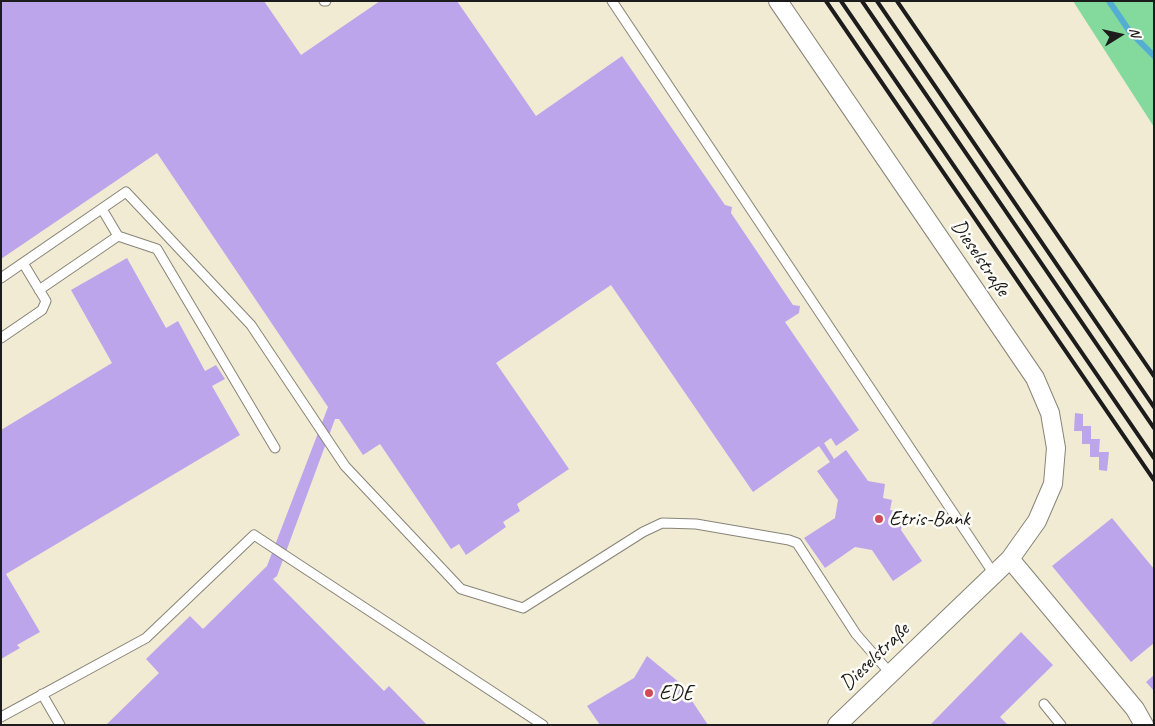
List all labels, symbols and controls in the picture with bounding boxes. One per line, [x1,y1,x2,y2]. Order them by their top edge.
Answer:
north arrow [1095,10,1145,60]
text: N [1126,27,1144,38]
street label: Dieselstraße [945,215,1015,301]
place label: Etris-Bank [889,506,970,532]
marker: Etris-Bank [873,513,885,525]
street label: Dieselstraße [835,618,915,696]
place label: EDE [659,680,693,706]
marker: EDE [643,687,655,699]

